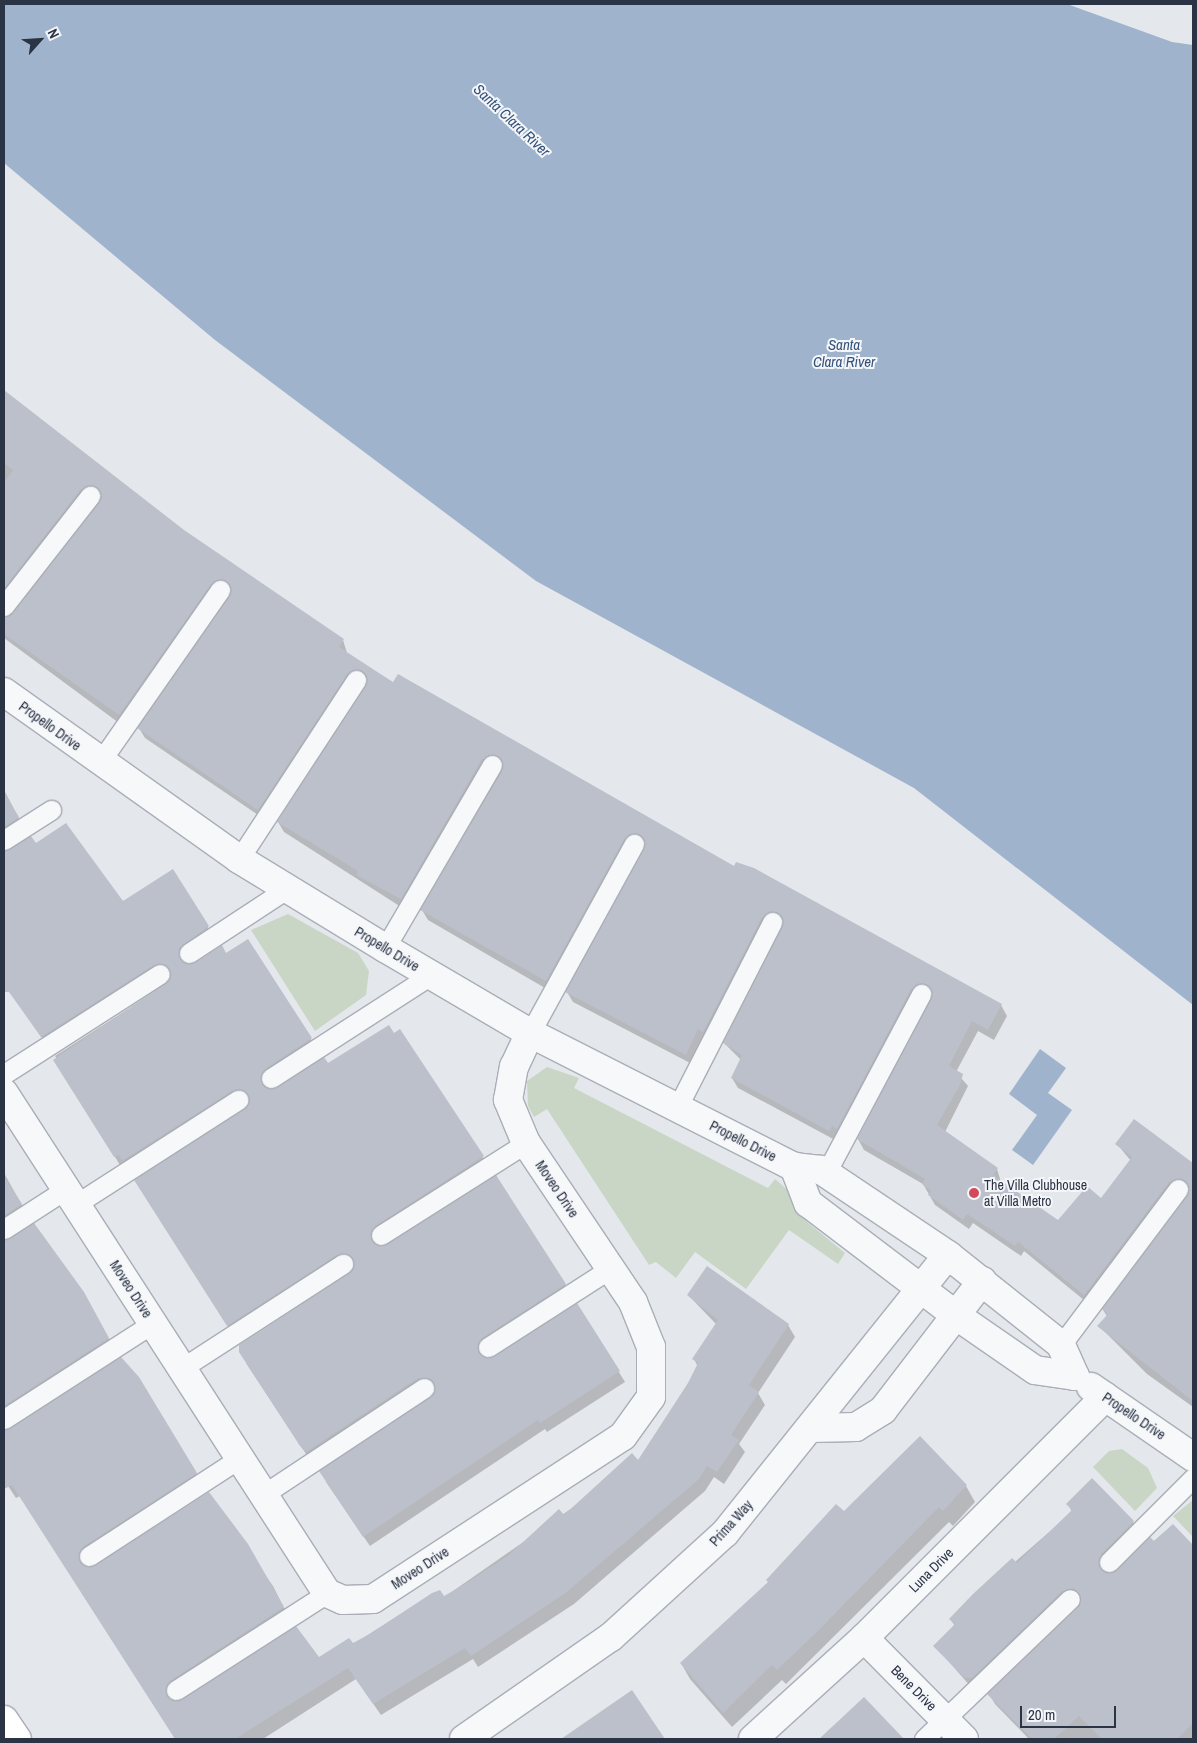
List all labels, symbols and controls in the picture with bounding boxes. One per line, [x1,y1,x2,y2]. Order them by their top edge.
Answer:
north arrow [15,15,65,65]
text: N [44,26,63,41]
water label: Santa Clara River [470,80,554,160]
water label: Santa Clara River [813,335,875,370]
street label: Propello Drive [16,698,84,754]
street label: Propello Drive [352,923,422,975]
street label: Propello Drive [707,1117,779,1165]
street label: Moveo Drive [532,1157,582,1221]
place label: The Villa Clubhouse at Villa Metro [984,1177,1087,1210]
marker: The Villa Clubhouse at Villa Metro [968,1187,980,1199]
street label: Moveo Drive [106,1257,156,1321]
street label: Propello Drive [1099,1389,1169,1443]
street label: Prima Way [706,1496,756,1550]
street label: Moveo Drive [388,1543,452,1593]
street label: Luna Drive [905,1544,957,1596]
street label: Bene Drive [888,1662,940,1714]
scale bar [1022,1696,1118,1728]
text: 20 m [1028,1704,1055,1725]

